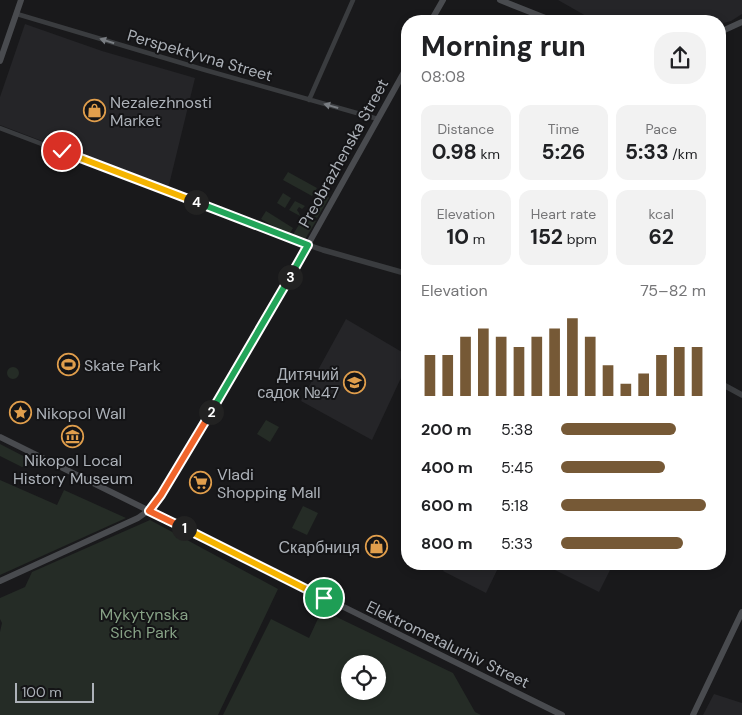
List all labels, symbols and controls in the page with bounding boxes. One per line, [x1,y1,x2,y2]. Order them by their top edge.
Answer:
street label: Perspektyvna Street [125,25,275,86]
text: Morning run [421,28,586,65]
button: share [654,32,706,84]
one-way arrow [100,36,115,44]
text: 08:08 [421,66,466,87]
street label: Preobrazhenska Street [294,75,393,231]
place label: Nezalezhnosti Market [110,92,212,131]
shop icon: Nezalezhnosti Market [82,99,106,123]
one-way arrow [323,101,338,109]
text: Distance [437,120,494,138]
text: Time [548,120,579,138]
text: Pace [645,120,677,138]
pin [41,130,83,172]
icon: check [48,137,76,165]
text: 0.98 [432,138,477,166]
text: 5:26 [542,138,585,166]
text: 5:33 [625,138,669,166]
text: km [477,145,500,163]
text: /km [669,145,697,163]
pin: 4 [184,190,208,214]
text: 4 [192,193,201,211]
text: Elevation [437,205,495,223]
text: Heart rate [531,205,596,223]
text: kcal [649,205,674,223]
text: 10 [447,223,469,251]
text: 152 [530,223,563,251]
text: 62 [649,223,674,251]
text: m [469,230,485,248]
text: bpm [563,230,597,248]
pin: 3 [278,264,302,290]
text: 3 [286,268,295,286]
text: Elevation [421,280,488,301]
text: 75–82 m [640,280,706,301]
sports icon: Skate Park [56,353,80,377]
place label: Skate Park [84,355,161,376]
place label: Дитячий садок №47 [257,364,339,403]
school or university icon: Дитячий садок №47 [343,371,367,395]
pin: 2 [198,400,224,424]
place icon: Nikopol Wall [8,401,32,425]
place label: Nikopol Wall [36,403,126,424]
text: 2 [207,403,216,421]
text: 200 m [421,419,472,440]
text: 5:38 [501,419,533,440]
museum icon: Nikopol Local History Museum [61,424,85,448]
place label: Nikopol Local History Museum [13,450,133,489]
text: 400 m [421,457,473,478]
text: 5:45 [501,457,533,478]
place label: Vladi Shopping Mall [217,464,321,503]
supermarket icon: Vladi Shopping Mall [189,471,213,495]
text: 600 m [421,495,473,516]
text: 5:18 [501,495,529,516]
pin: 1 [172,516,196,540]
text: 1 [182,519,187,537]
text: 800 m [421,533,472,554]
text: 5:33 [501,533,533,554]
shop icon: Скарбниця [364,535,388,559]
place label: Скарбниця [279,537,360,558]
pin [303,577,345,619]
icon: arrive [310,584,338,612]
street label: Elektrometalurhiv Street [363,596,533,693]
park label: Mykytynska Sich Park [100,604,188,643]
map controls [341,655,386,700]
button: locate [341,655,386,700]
scale bar [15,680,94,703]
text: 100 m [22,683,62,701]

